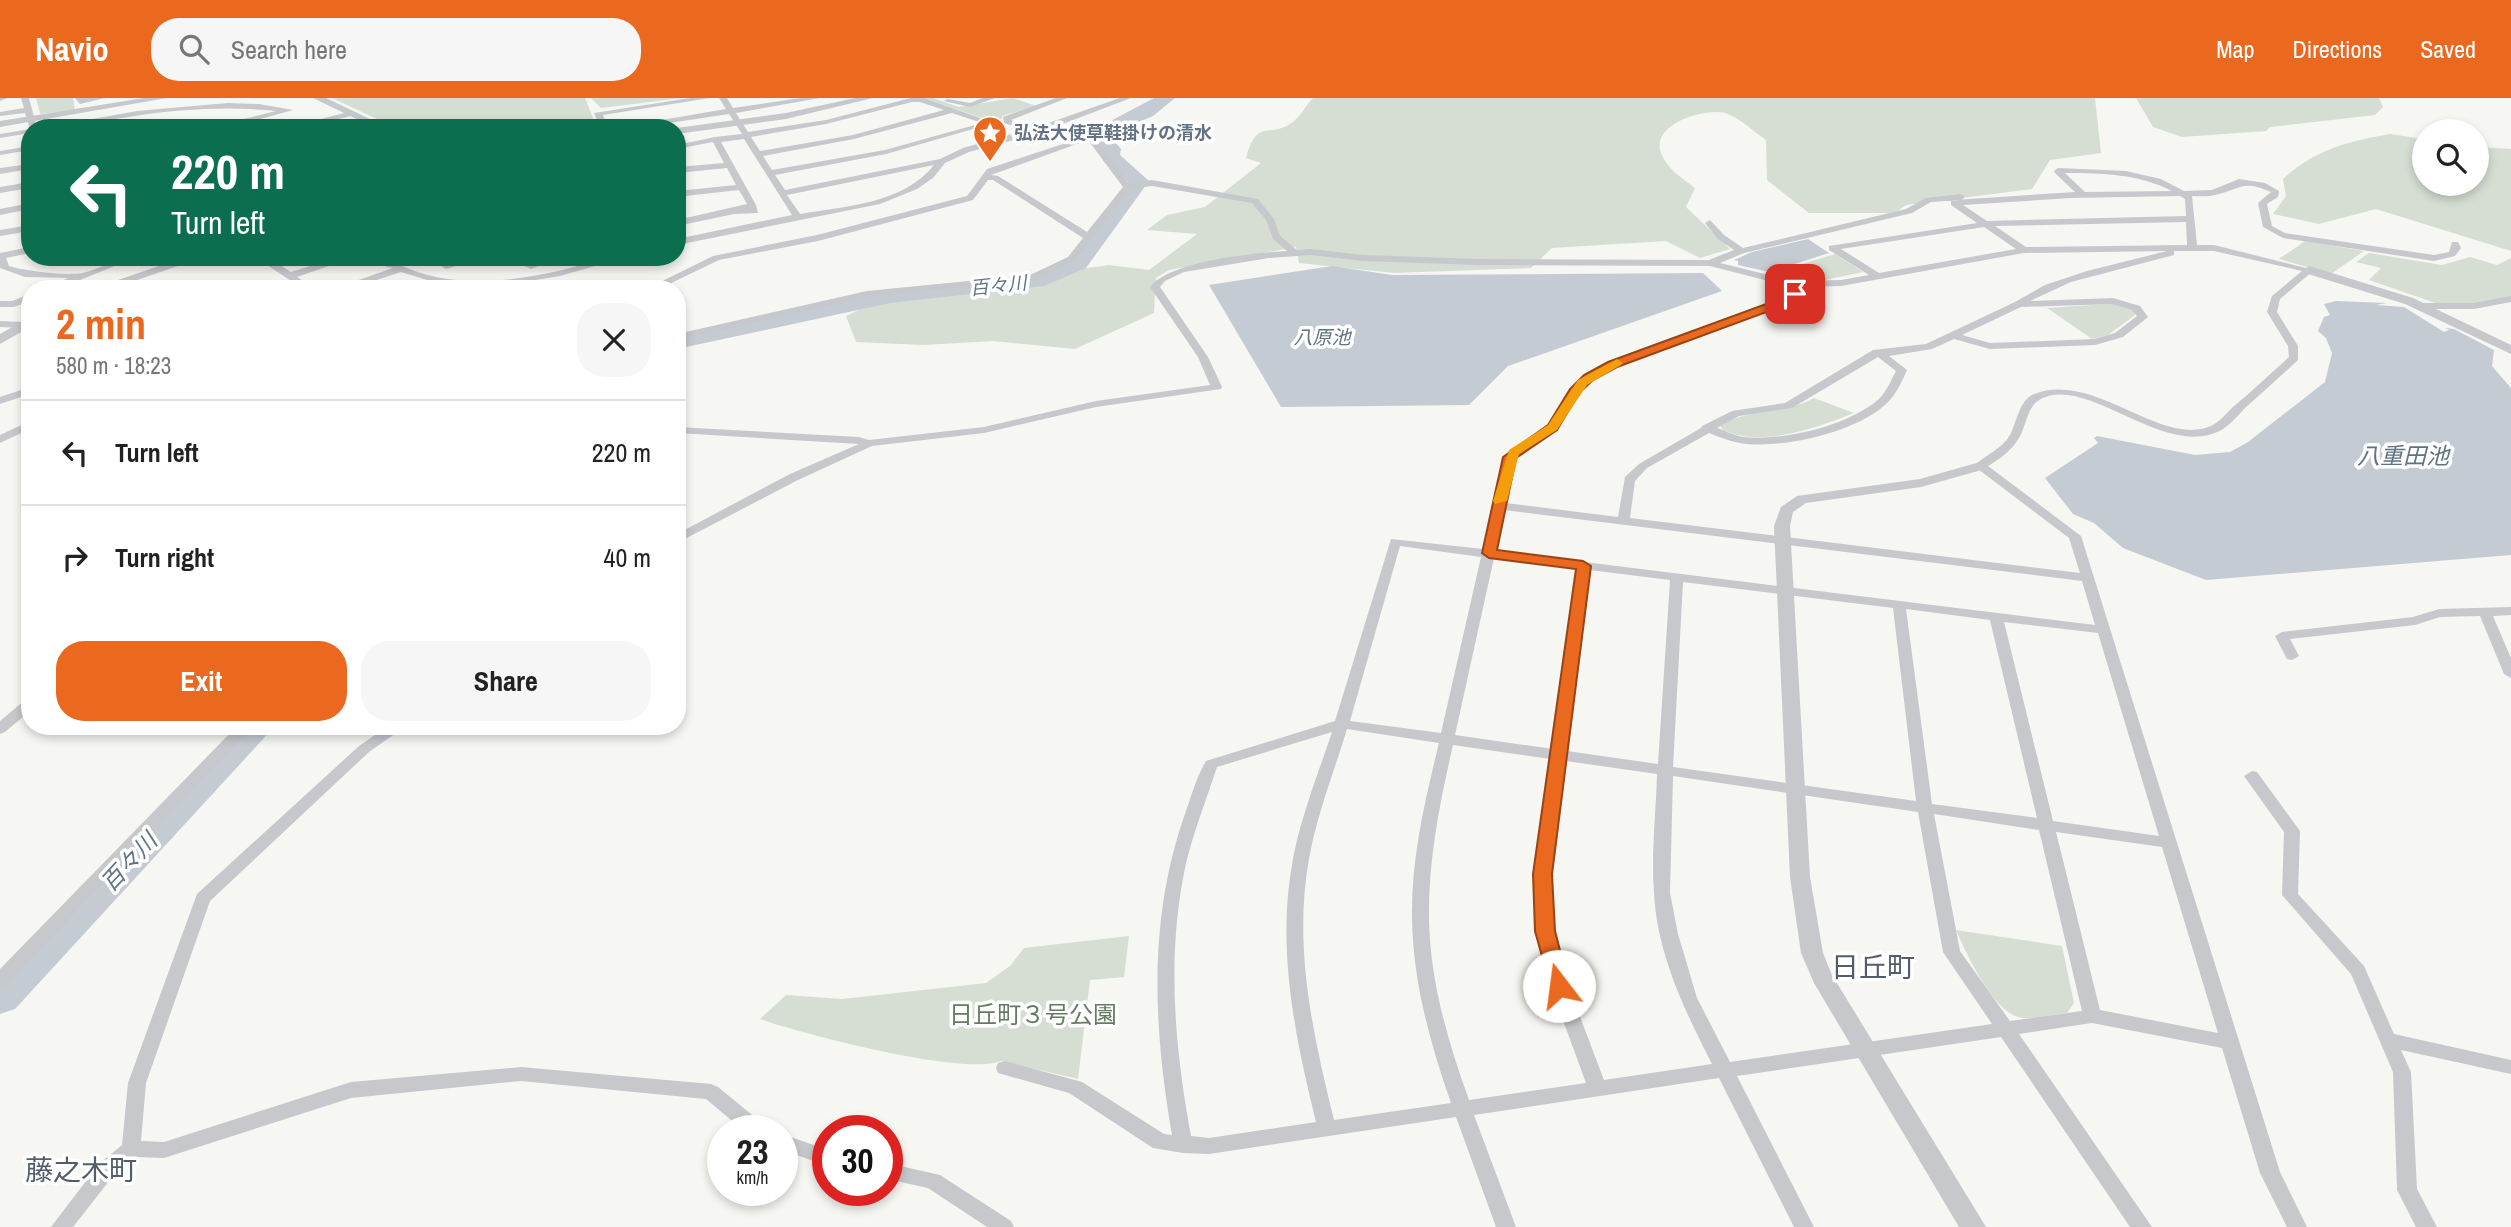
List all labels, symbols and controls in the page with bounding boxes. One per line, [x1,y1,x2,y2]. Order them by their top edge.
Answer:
search box [151,18,641,81]
text: Navio [35,27,109,71]
icon: search [175,30,213,68]
text: Search here [231,32,347,67]
text: Map [2216,33,2254,65]
text: Directions [2292,33,2382,65]
text: Saved [2420,33,2476,65]
place icon: 弘法大使草鞋掛けの清水 [971,114,1009,163]
map controls [2412,119,2489,196]
button: search [2412,119,2489,196]
place label: 弘法大使草鞋掛けの清水 [1014,120,1212,145]
text: 220 m [171,138,285,204]
icon: left [56,147,147,238]
text: Turn left [171,201,265,244]
pin [1765,264,1825,324]
water label: 百々川 [968,269,1030,301]
icon: arrive [1776,275,1814,313]
text: 2 min [56,296,146,352]
button: close [577,303,651,377]
water label: 八原池 [1293,324,1352,350]
text: 580 m · 18:23 [56,350,171,381]
icon: left [56,434,94,472]
text: Turn left [115,435,199,470]
text: 220 m [592,435,651,470]
water label: 八重田池 [2357,440,2451,471]
icon: right [56,539,94,577]
text: Turn right [115,540,214,575]
text: 40 m [604,540,651,575]
button: Exit [56,641,347,721]
button: Share [361,641,651,721]
water label: 百々川 [94,824,166,897]
district label: 日丘町 [1831,948,1915,986]
position arrow [1522,949,1596,1023]
park label: 日丘町３号公園 [949,998,1117,1030]
speed limit sign: 30 [812,1115,903,1206]
text: 23 [737,1128,768,1175]
district label: 藤之木町 [25,1151,137,1189]
text: km/h [737,1165,769,1190]

